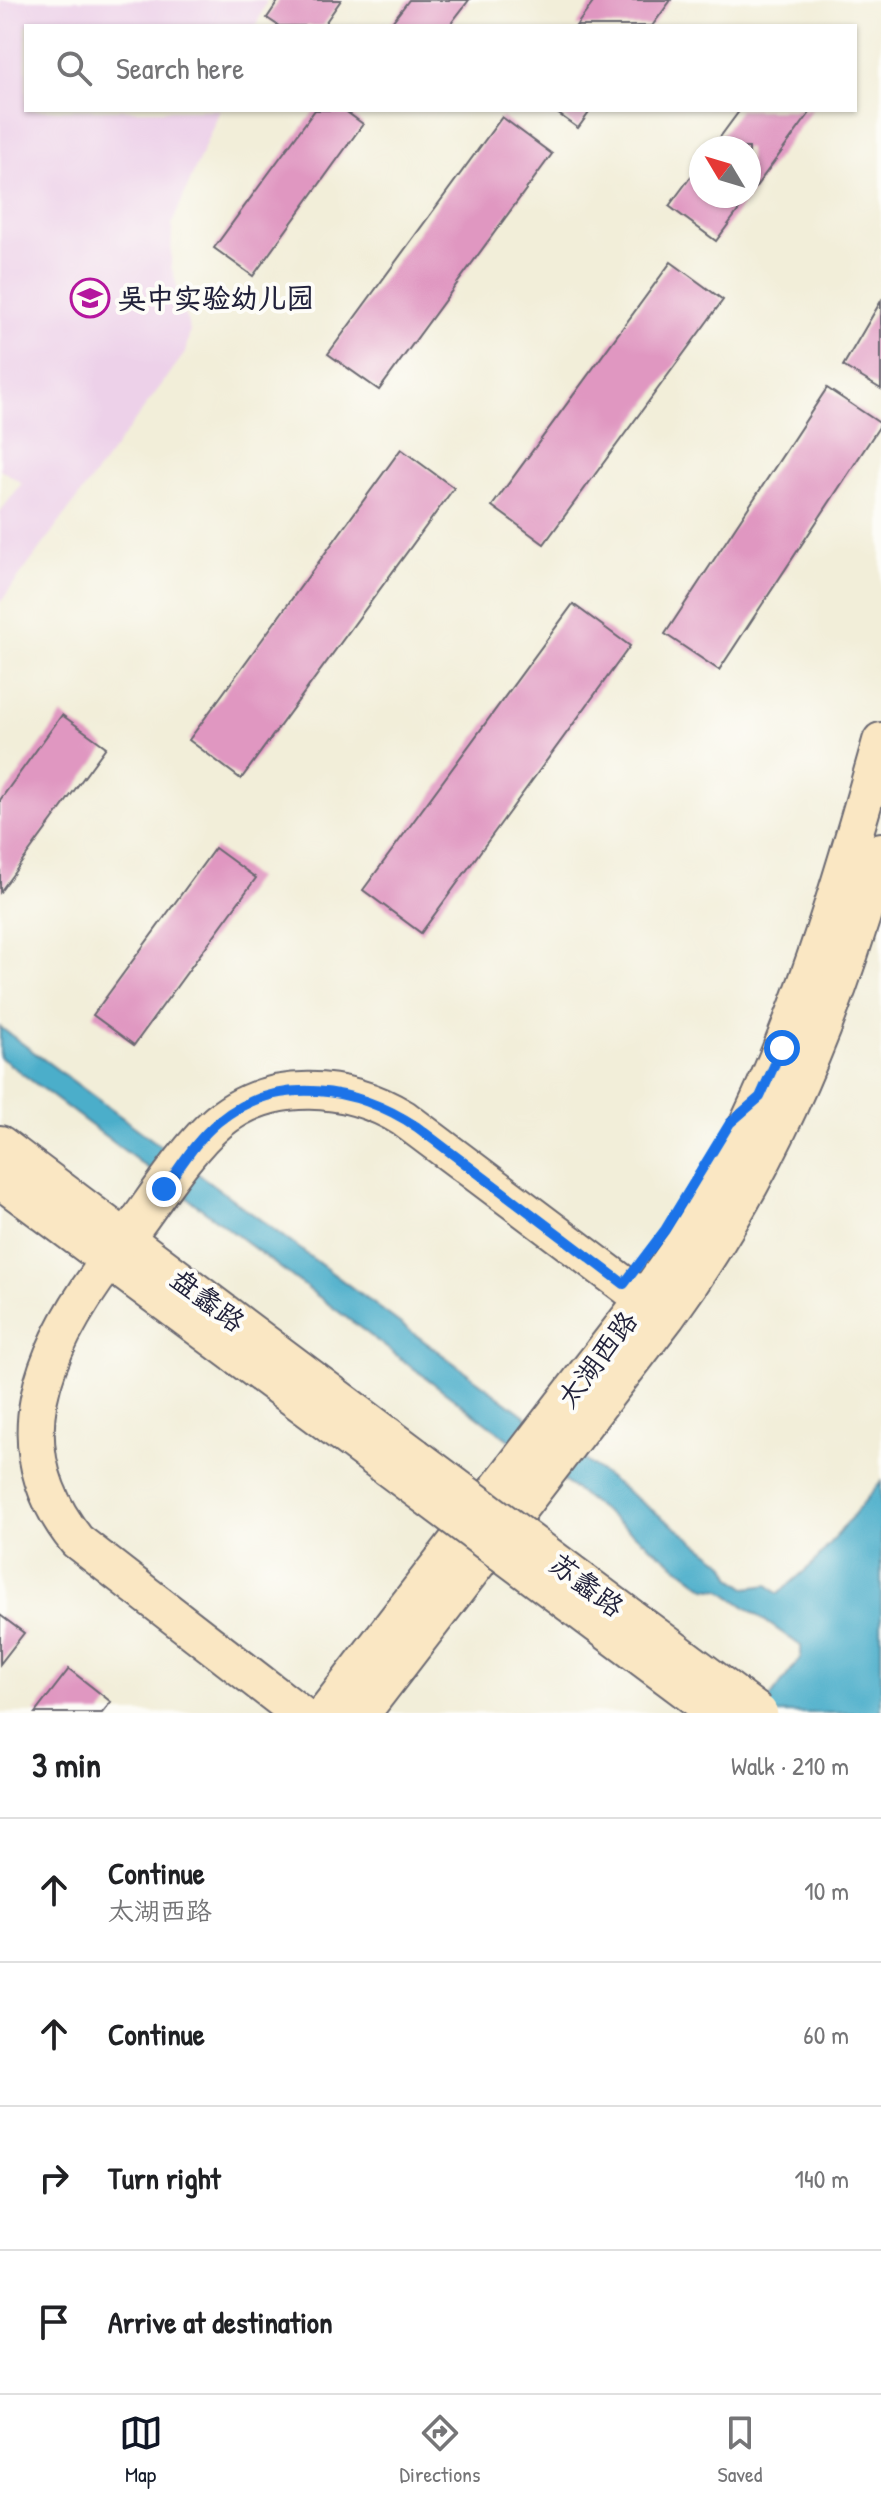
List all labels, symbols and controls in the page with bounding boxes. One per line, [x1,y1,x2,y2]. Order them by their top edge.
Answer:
search box [24,24,857,112]
icon: search [52,46,96,90]
text: Search here [116,48,244,88]
north arrow [689,136,761,208]
school or university icon: 吴中实验幼儿园 [69,277,111,319]
place label: 吴中实验幼儿园 [118,279,314,317]
route start [764,1030,800,1066]
route end [146,1171,182,1207]
street label: 盘蠡路 [163,1260,253,1340]
street label: 太湖西路 [548,1303,646,1415]
street label: 苏蠡路 [542,1545,632,1625]
text: 3 min [32,1742,101,1788]
text: Walk · 210 m [731,1748,849,1783]
text: Continue [108,1853,205,1893]
icon: ahead [32,1868,76,1912]
text: 10 m [804,1873,849,1908]
text: 太湖西路 [108,1893,212,1928]
icon: ahead [32,2012,76,2056]
text: Continue [108,2014,205,2054]
text: 60 m [803,2017,849,2052]
icon: right [32,2156,76,2200]
text: Turn right [108,2158,221,2198]
text: 140 m [795,2161,849,2196]
icon: arrive [32,2300,76,2344]
text: Arrive at destination [108,2302,333,2342]
tab: Map [119,2411,163,2489]
tab: Directions [400,2411,481,2489]
tab: Saved [718,2411,762,2489]

